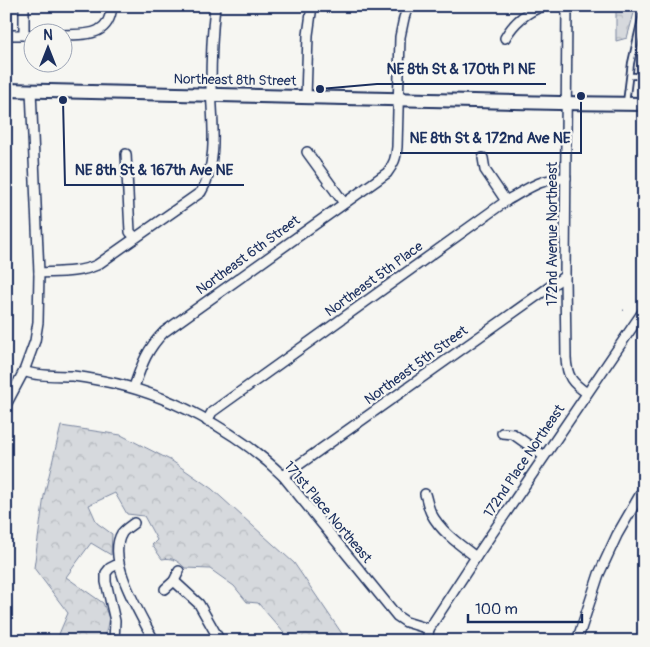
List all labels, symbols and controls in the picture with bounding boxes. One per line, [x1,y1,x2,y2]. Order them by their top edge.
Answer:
north arrow [22,22,72,72]
text: N [43,27,53,44]
callout: NE 8th St & 170th Pl NE [377,54,546,84]
text: NE 8th St & 170th Pl NE [386,60,536,79]
street label: Northeast 8th Street [173,70,297,90]
callout: NE 8th St & 172nd Ave NE [400,123,581,153]
text: NE 8th St & 172nd Ave NE [409,129,571,148]
callout: NE 8th St & 167th Ave NE [65,155,244,185]
text: NE 8th St & 167th Ave NE [75,161,234,180]
street label: 172nd Avenue Northeast [544,162,561,306]
street label: Northeast 6th Street [193,212,303,298]
street label: Northeast 5th Place [322,238,426,320]
street label: Northeast 5th Street [361,322,471,408]
street label: 172nd Place Northeast [480,401,568,521]
street label: 171st Place Northeast [281,458,376,567]
scale bar [468,592,581,624]
text: 100 m [475,600,518,619]

